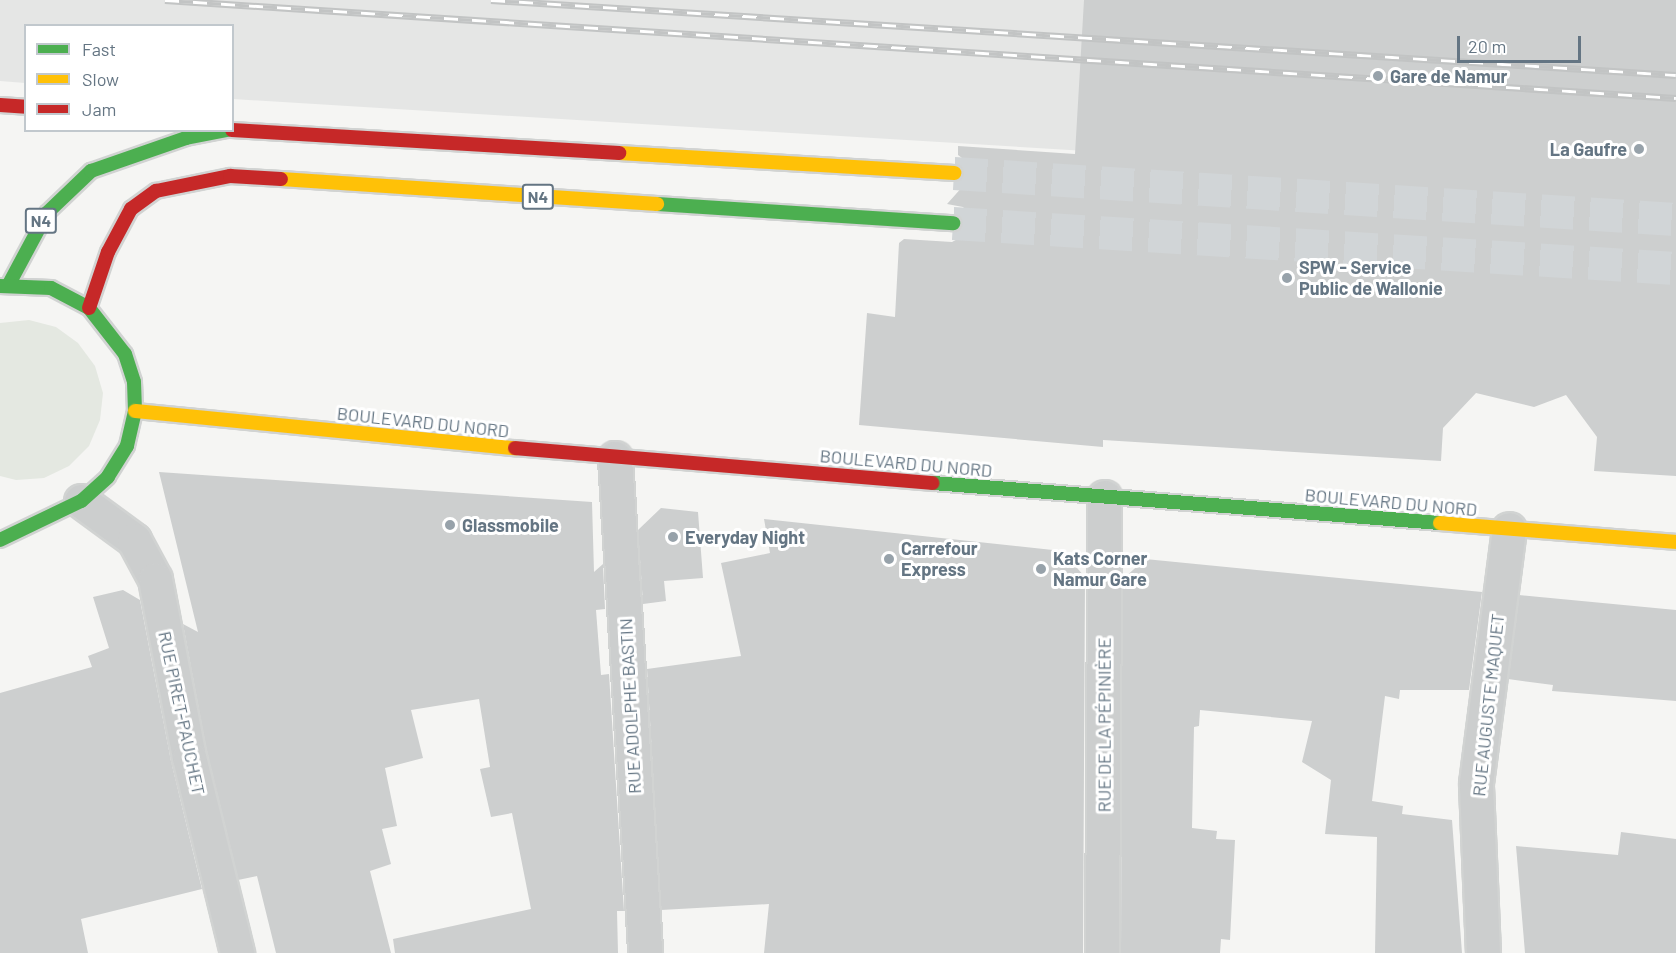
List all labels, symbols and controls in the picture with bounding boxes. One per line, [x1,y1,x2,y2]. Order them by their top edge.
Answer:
legend [24,24,234,132]
scale bar [1460,24,1584,62]
text: 20 m [1468,35,1506,57]
text: Fast [82,38,116,60]
place label: Gare de Namur [1390,65,1507,87]
text: Slow [82,68,119,90]
marker: Gare de Namur [1371,69,1385,83]
text: Jam [82,98,116,120]
place label: La Gaufre [1550,138,1627,160]
marker: La Gaufre [1632,142,1646,156]
road number: N4 [522,184,554,210]
road number: N4 [24,208,57,234]
place label: SPW - Service Public de Wallonie [1299,257,1443,300]
marker: SPW - Service Public de Wallonie [1280,271,1294,285]
street label: BOULEVARD DU NORD [336,402,510,442]
street label: BOULEVARD DU NORD [819,445,993,481]
street label: BOULEVARD DU NORD [1304,484,1478,520]
place label: Glassmobile [462,514,559,536]
marker: Glassmobile [443,518,457,532]
place label: Everyday Night [685,526,805,548]
marker: Everyday Night [666,530,680,544]
place label: Carrefour Express [901,538,978,580]
place label: Kats Corner Namur Gare [1053,548,1147,590]
marker: Carrefour Express [882,552,896,566]
marker: Kats Corner Namur Gare [1034,562,1048,576]
street label: RUE AUGUSTE MAQUET [1468,613,1508,797]
street label: RUE ADOLPHE BASTIN [615,618,645,794]
street label: RUE PIRET-PAUCHET [154,629,210,797]
street label: RUE DE LA PÉPINIÈRE [1093,638,1115,812]

